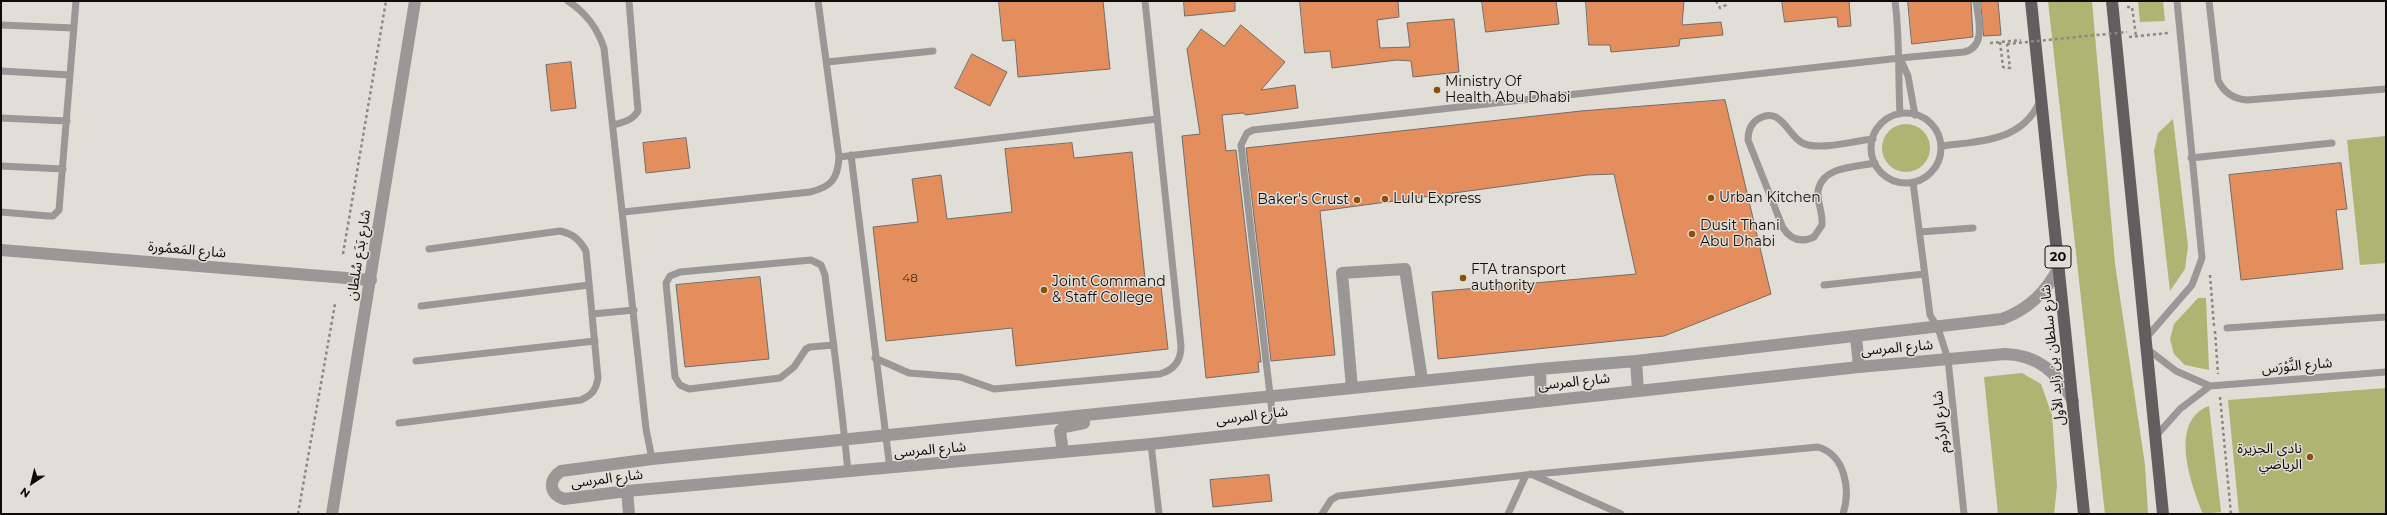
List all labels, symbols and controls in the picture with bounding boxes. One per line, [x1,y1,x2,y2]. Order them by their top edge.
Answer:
place label: Ministry Of Health Abu Dhabi [1445,74,1571,106]
marker: Ministry Of Health Abu Dhabi [1432,85,1442,95]
place label: Urban Kitchen [1719,190,1821,206]
place label: Lulu Express [1393,191,1481,207]
place label: Baker's Crust [1257,192,1349,208]
marker: Urban Kitchen [1706,193,1716,203]
marker: Lulu Express [1380,194,1390,204]
marker: Baker's Crust [1352,195,1362,205]
street label: شارع بَدَع سُلطان [344,208,374,302]
place label: Dusit Thani Abu Dhabi [1700,218,1780,250]
marker: Dusit Thani Abu Dhabi [1687,229,1697,239]
street label: شارع المَعمُورة [147,238,227,262]
road number: 20 [2045,246,2071,268]
place label: FTA transport authority [1471,262,1566,294]
house number: 48 [902,271,918,285]
marker: FTA transport authority [1458,273,1468,283]
place label: Joint Command & Staff College [1052,274,1166,306]
street label: شارع سلطان بن زايد الأول [2037,284,2069,426]
marker: Joint Command & Staff College [1039,285,1049,295]
street label: شارع المرسى [1860,336,1934,360]
street label: شارع النَّوْرَس [2261,355,2333,377]
street label: شارع المرسى [1537,370,1611,394]
street label: شارع الردُوم [1929,390,1953,454]
street label: شارع المرسى [1215,403,1289,429]
street label: شارع المرسى [893,438,967,462]
place label: نادى الجزيرة الرياضي [2237,441,2302,474]
marker: نادى الجزيرة الرياضي [2305,452,2315,462]
north arrow [12,463,52,503]
street label: شارع المرسى [570,466,644,492]
text: N [17,485,33,501]

